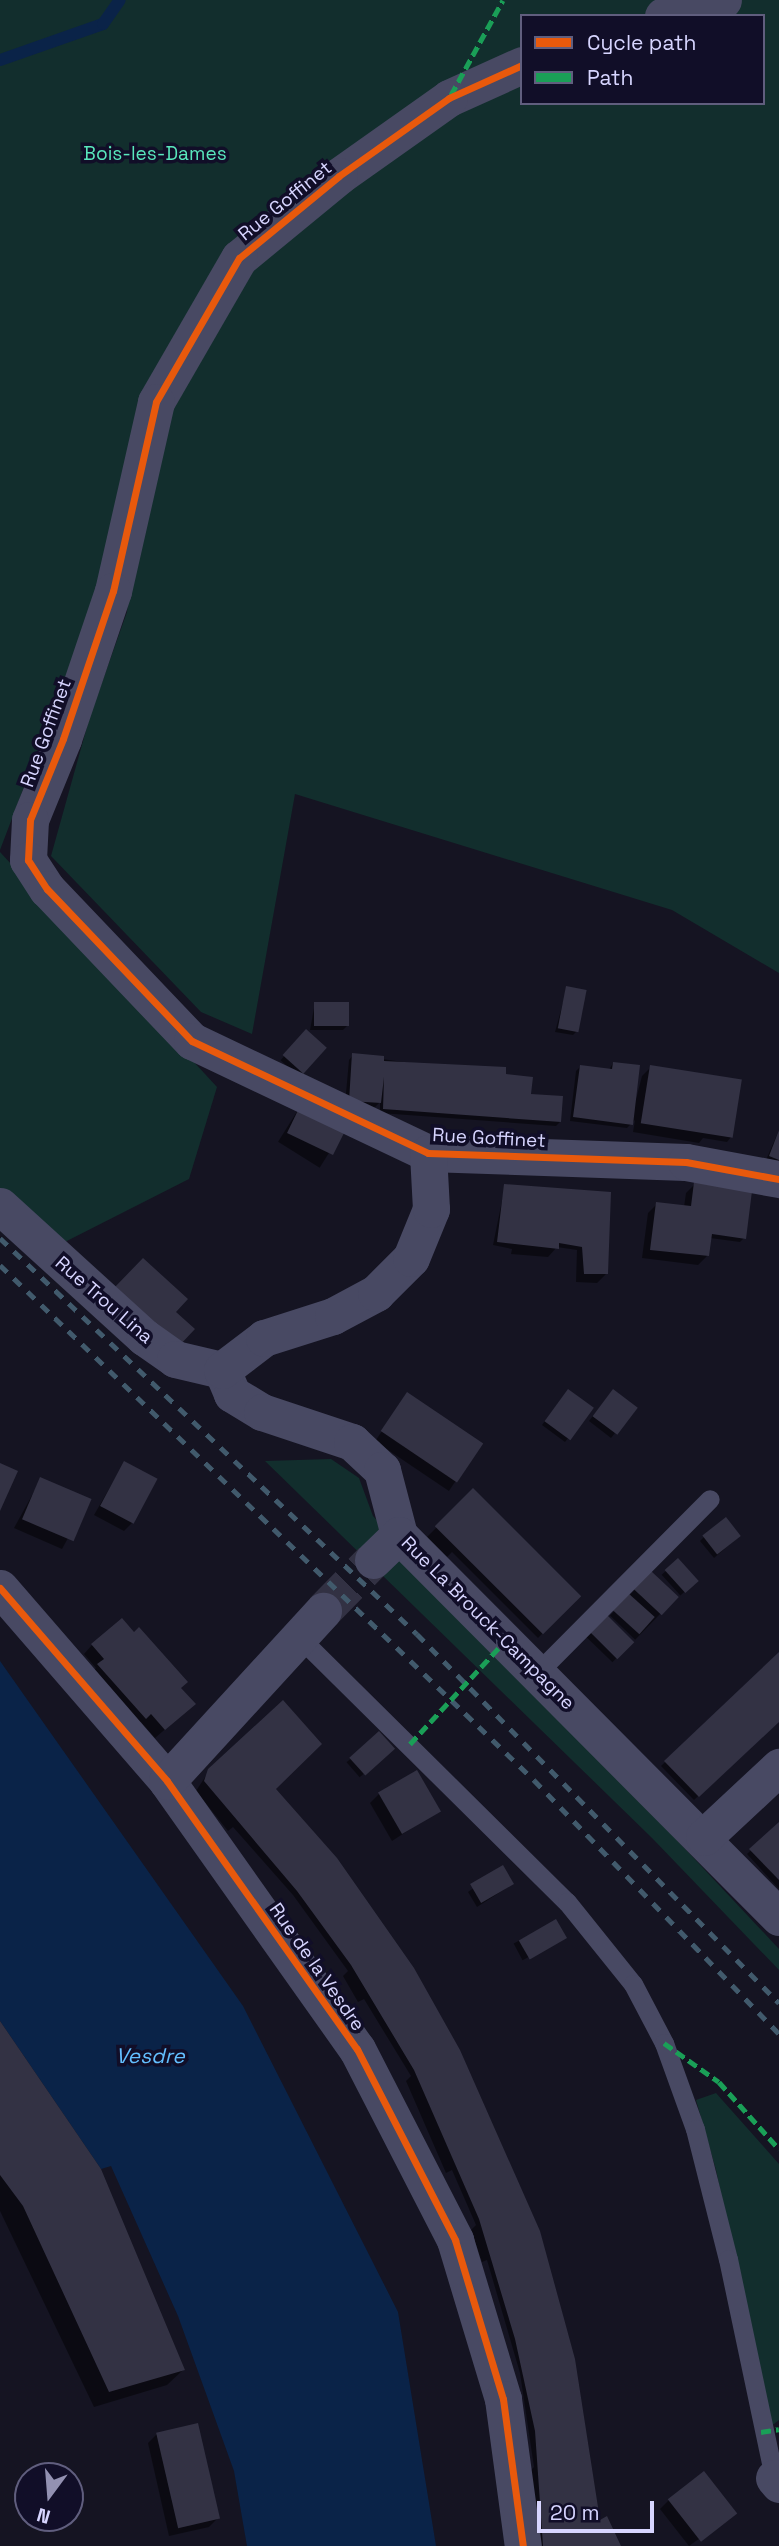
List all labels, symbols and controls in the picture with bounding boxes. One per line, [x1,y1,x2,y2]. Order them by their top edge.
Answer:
legend [520,14,765,105]
text: Cycle path [587,29,696,56]
text: Path [587,64,633,91]
park label: Bois-les-Dames [83,143,227,165]
street label: Rue Goffinet [234,156,336,246]
street label: Rue Goffinet [16,676,76,790]
street label: Rue Goffinet [432,1124,546,1152]
street label: Rue Trou Lina [50,1251,158,1349]
street label: Rue La Brouck-Campagne [397,1532,579,1714]
street label: Rue de la Vesdre [264,1899,370,2035]
water label: Vesdre [115,2043,185,2069]
north arrow [14,2462,84,2532]
scale bar [541,2486,658,2530]
text: 20 m [550,2499,600,2526]
text: N [34,2502,53,2530]

